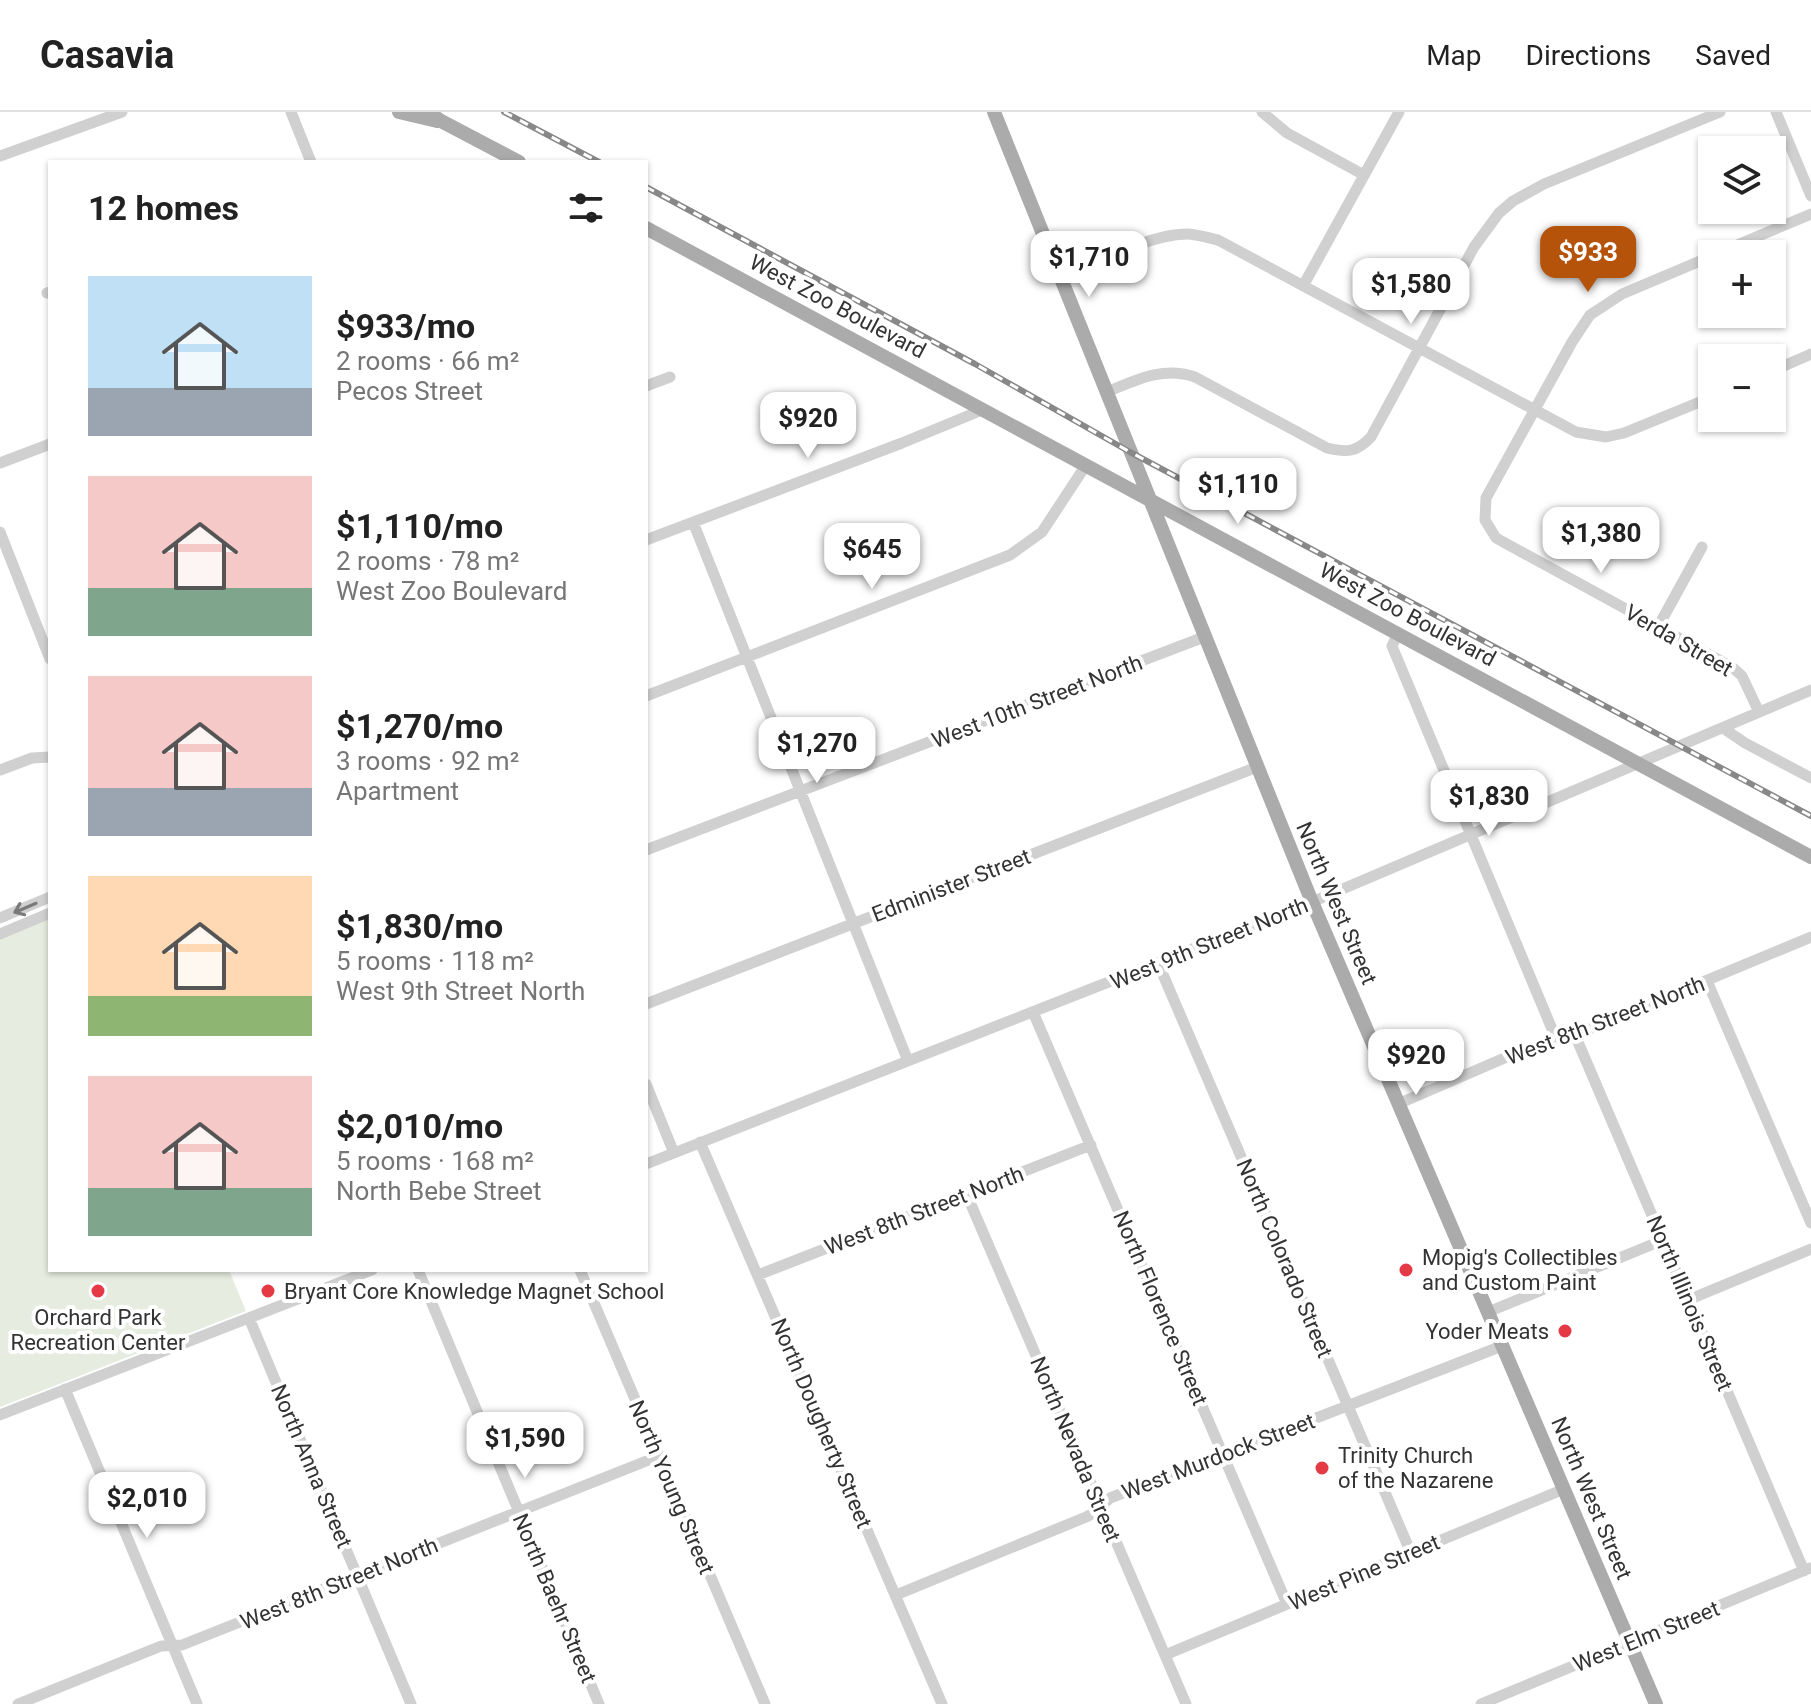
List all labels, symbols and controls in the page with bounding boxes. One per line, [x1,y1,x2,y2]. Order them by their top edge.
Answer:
text: Casavia [40,33,174,77]
text: Map [1426,39,1482,72]
text: Directions [1526,39,1651,72]
text: Saved [1695,39,1771,72]
map controls [1698,136,1786,432]
button: layers [1698,136,1786,224]
icon: filters [564,186,608,230]
text: 12 homes [88,188,239,228]
pin: $933 [1541,226,1635,294]
pin: $1,710 [1024,231,1154,299]
text: $933 [1558,237,1618,267]
button: + [1698,240,1786,328]
text: $1,710 [1049,242,1129,272]
street label: West Zoo Boulevard [745,249,930,363]
pin: $1,580 [1346,258,1476,326]
text: $1,580 [1371,269,1451,299]
text: $933/mo [336,306,475,346]
icon: home [152,308,248,404]
button: − [1698,344,1786,432]
text: 2 rooms · 66 m² [336,346,519,376]
text: Pecos Street [336,376,483,406]
pin: $920 [761,392,855,460]
text: $920 [778,403,838,433]
pin: $1,110 [1173,458,1303,526]
text: $1,110 [1198,469,1278,499]
text: $1,110/mo [336,506,503,546]
pin: $1,380 [1536,507,1666,575]
icon: home [152,508,248,604]
text: $1,380 [1561,518,1641,548]
pin: $645 [825,523,919,591]
text: $645 [842,534,902,564]
text: 2 rooms · 78 m² [336,546,519,576]
street label: West Zoo Boulevard [1315,557,1500,671]
text: West Zoo Boulevard [336,576,567,606]
street label: Verda Street [1620,600,1737,681]
street label: West 10th Street North [928,650,1146,753]
text: $1,270/mo [336,706,503,746]
icon: home [152,708,248,804]
pin: $1,270 [752,717,882,785]
text: $1,270 [777,728,857,758]
text: 3 rooms · 92 m² [336,746,519,776]
pin: $1,830 [1424,770,1554,838]
text: Apartment [336,776,459,806]
text: $1,830 [1449,781,1529,811]
street label: North West Street [1291,818,1382,988]
street label: Edminister Street [868,844,1034,927]
street label: West 9th Street North [1107,892,1312,995]
one-way arrow [13,901,38,916]
text: $1,830/mo [336,906,503,946]
icon: home [152,908,248,1004]
text: 5 rooms · 118 m² [336,946,534,976]
street label: West 8th Street North [1502,971,1708,1070]
text: West 9th Street North [336,976,585,1006]
pin: $920 [1369,1029,1463,1097]
text: $920 [1386,1040,1446,1070]
text: $2,010/mo [336,1106,503,1146]
icon: home [152,1108,248,1204]
text: 5 rooms · 168 m² [336,1146,534,1176]
street label: North Colorado Street [1231,1155,1338,1361]
street label: West 8th Street North [821,1161,1027,1260]
text: North Bebe Street [336,1176,542,1206]
street label: North Florence Street [1108,1207,1213,1409]
street label: North Illinois Street [1641,1212,1738,1395]
place label: Mopig's Collectibles and Custom Paint [1422,1245,1618,1295]
marker: Mopig's Collectibles and Custom Paint [1397,1261,1415,1279]
place label: Bryant Core Knowledge Magnet School [284,1279,664,1304]
marker: Orchard Park Recreation Center [89,1282,107,1300]
marker: Bryant Core Knowledge Magnet School [259,1282,277,1300]
place label: Orchard Park Recreation Center [11,1305,186,1355]
street label: North Dougherty Street [766,1315,877,1532]
place label: Yoder Meats [1426,1319,1549,1344]
marker: Yoder Meats [1556,1322,1574,1340]
street label: North Nevada Street [1025,1353,1126,1545]
street label: North Anna Street [266,1381,357,1552]
street label: North Young Street [624,1397,719,1578]
street label: West Murdock Street [1118,1408,1318,1505]
pin: $1,590 [460,1412,590,1480]
street label: North West Street [1546,1413,1637,1583]
text: $1,590 [485,1423,565,1453]
place label: Trinity Church of the Nazarene [1338,1443,1493,1493]
marker: Trinity Church of the Nazarene [1313,1459,1331,1477]
pin: $2,010 [82,1472,212,1540]
text: $2,010 [107,1483,187,1513]
street label: North Baehr Street [508,1510,601,1687]
street label: West Pine Street [1285,1529,1443,1615]
street label: West 8th Street North [237,1532,442,1635]
street label: West Elm Street [1569,1596,1723,1677]

